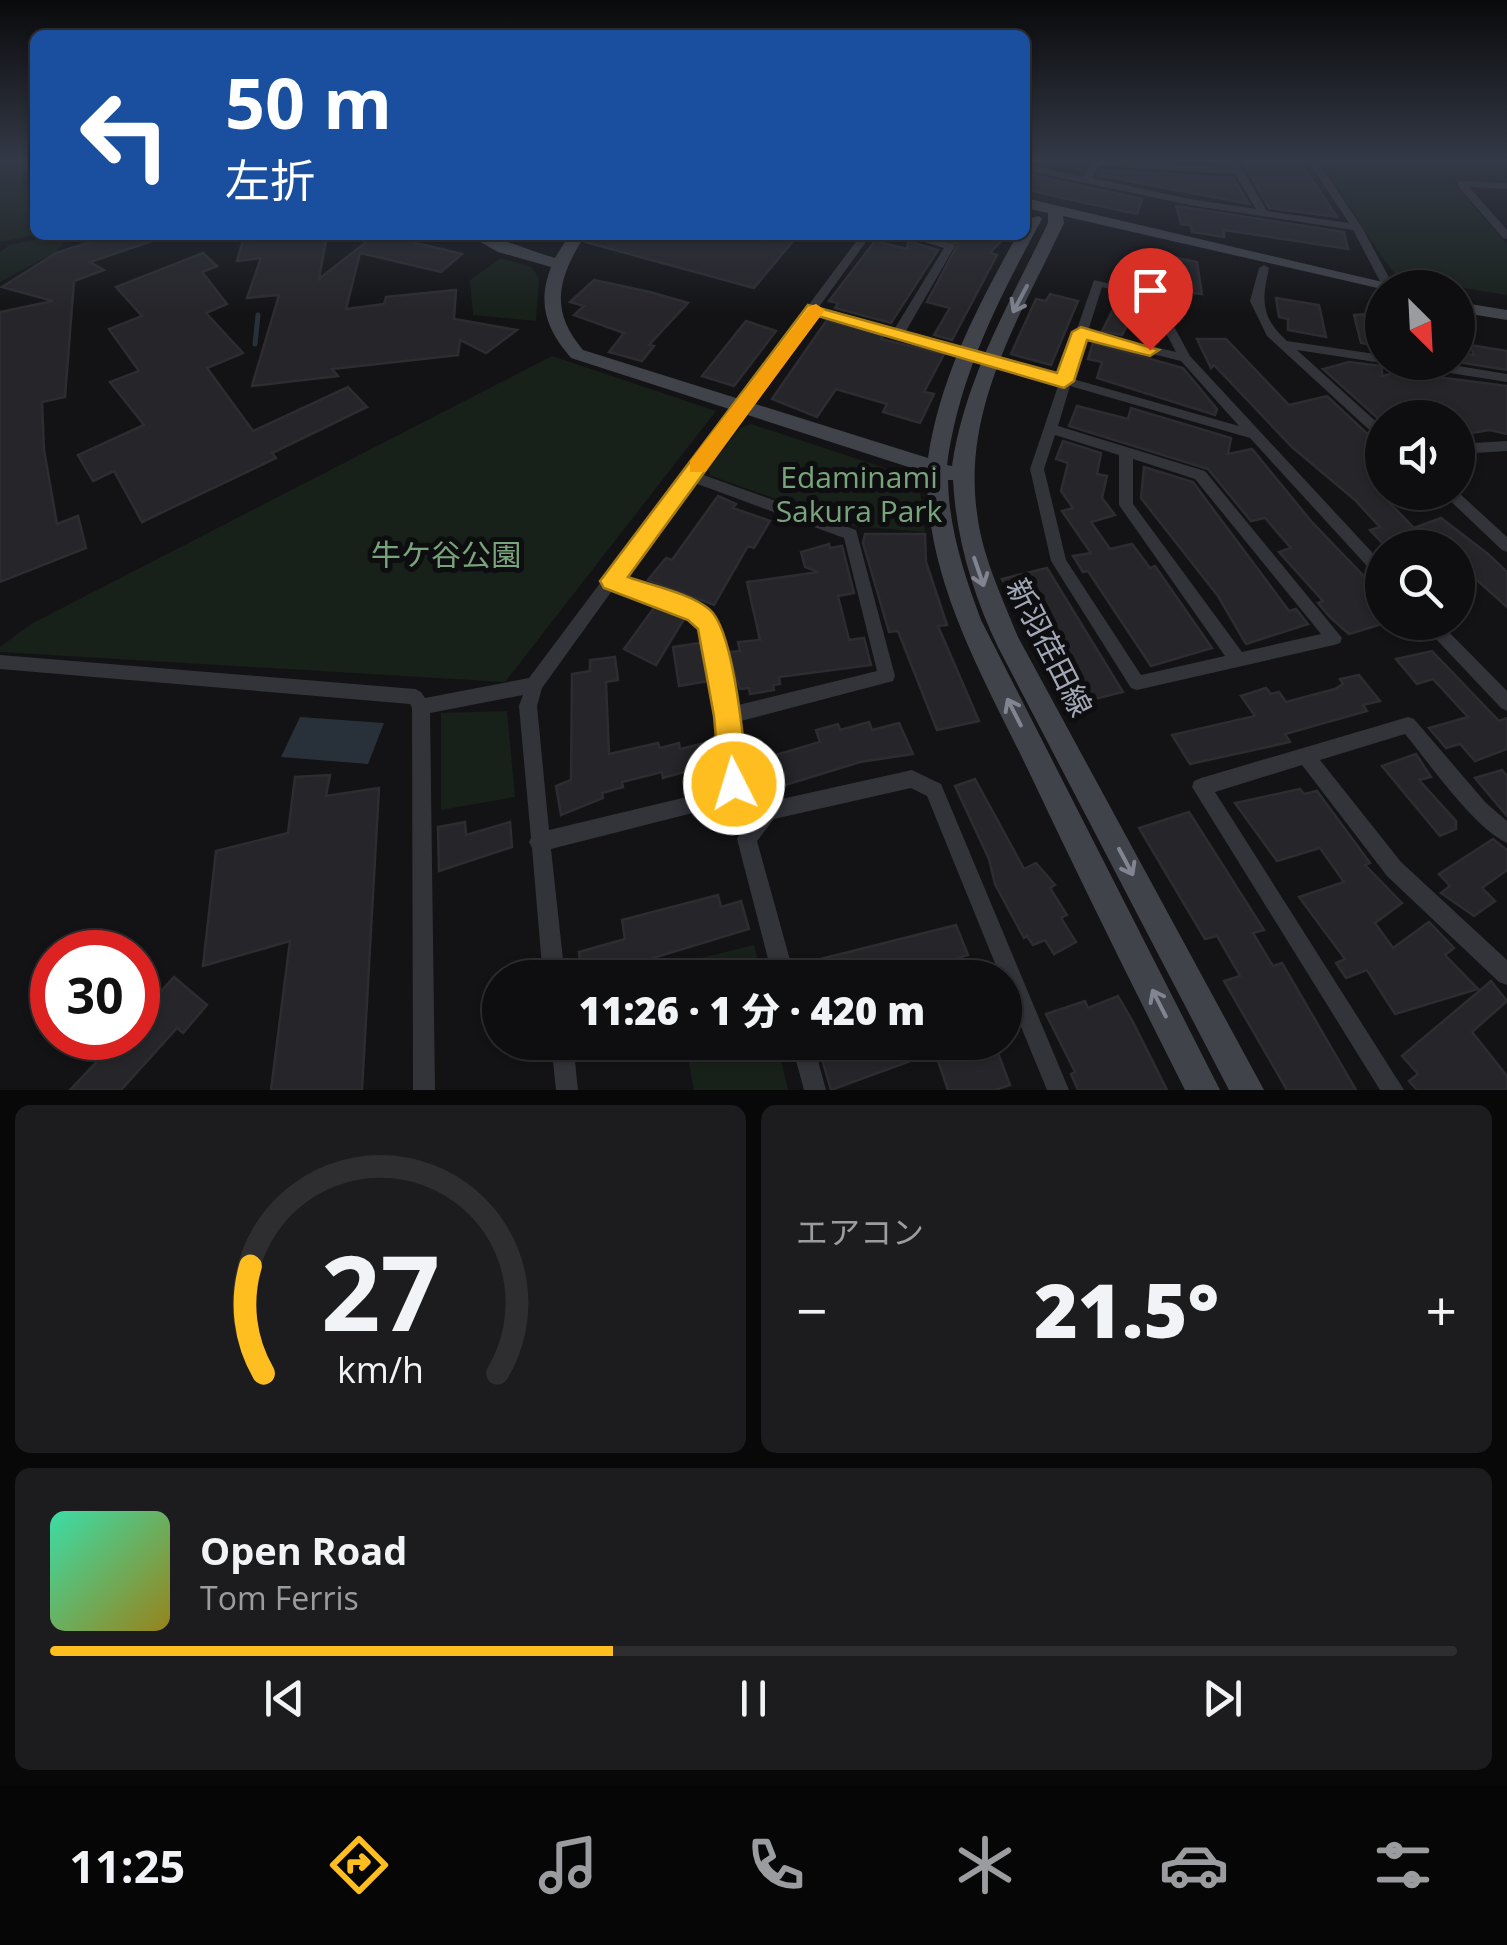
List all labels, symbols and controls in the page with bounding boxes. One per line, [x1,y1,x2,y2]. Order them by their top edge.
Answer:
text: 50 m [225,54,392,150]
icon: left [60,70,190,200]
text: 左折 [225,149,315,210]
pin [1108,248,1193,351]
icon: arrive [1123,263,1178,318]
north arrow [1365,270,1475,380]
map controls [1365,270,1475,640]
one-way arrow [1010,284,1029,313]
button: sound [1365,400,1475,510]
park label: Edaminami Sakura Park [776,456,943,531]
button: search [1365,530,1475,640]
park label: 牛ケ谷公園 [371,534,521,575]
one-way arrow [971,556,989,588]
street label: 新羽荏田線 [998,571,1102,723]
one-way arrow [1004,698,1023,728]
position arrow [682,732,786,836]
one-way arrow [1116,846,1136,876]
speed limit sign: 30 [30,930,160,1060]
text: 11:26 · 1 分 · 420 m [579,984,925,1036]
one-way arrow [1149,989,1168,1019]
text: エアコン [796,1210,924,1253]
text: 27 [321,1220,440,1361]
text: 21.5° [1034,1258,1219,1360]
text: − [796,1272,827,1347]
text: + [1426,1272,1457,1347]
text: km/h [337,1345,424,1393]
text: Open Road [200,1524,407,1576]
text: Tom Ferris [200,1576,359,1619]
icon: previous [257,1671,312,1726]
icon: pause [726,1671,781,1726]
icon: next [1195,1671,1250,1726]
icon: directions [324,1830,394,1900]
icon: music [533,1830,603,1900]
icon: phone [741,1830,811,1900]
icon: climate [950,1830,1020,1900]
icon: car [1159,1830,1229,1900]
icon: filters [1368,1830,1438,1900]
text: 11:25 [69,1835,185,1896]

